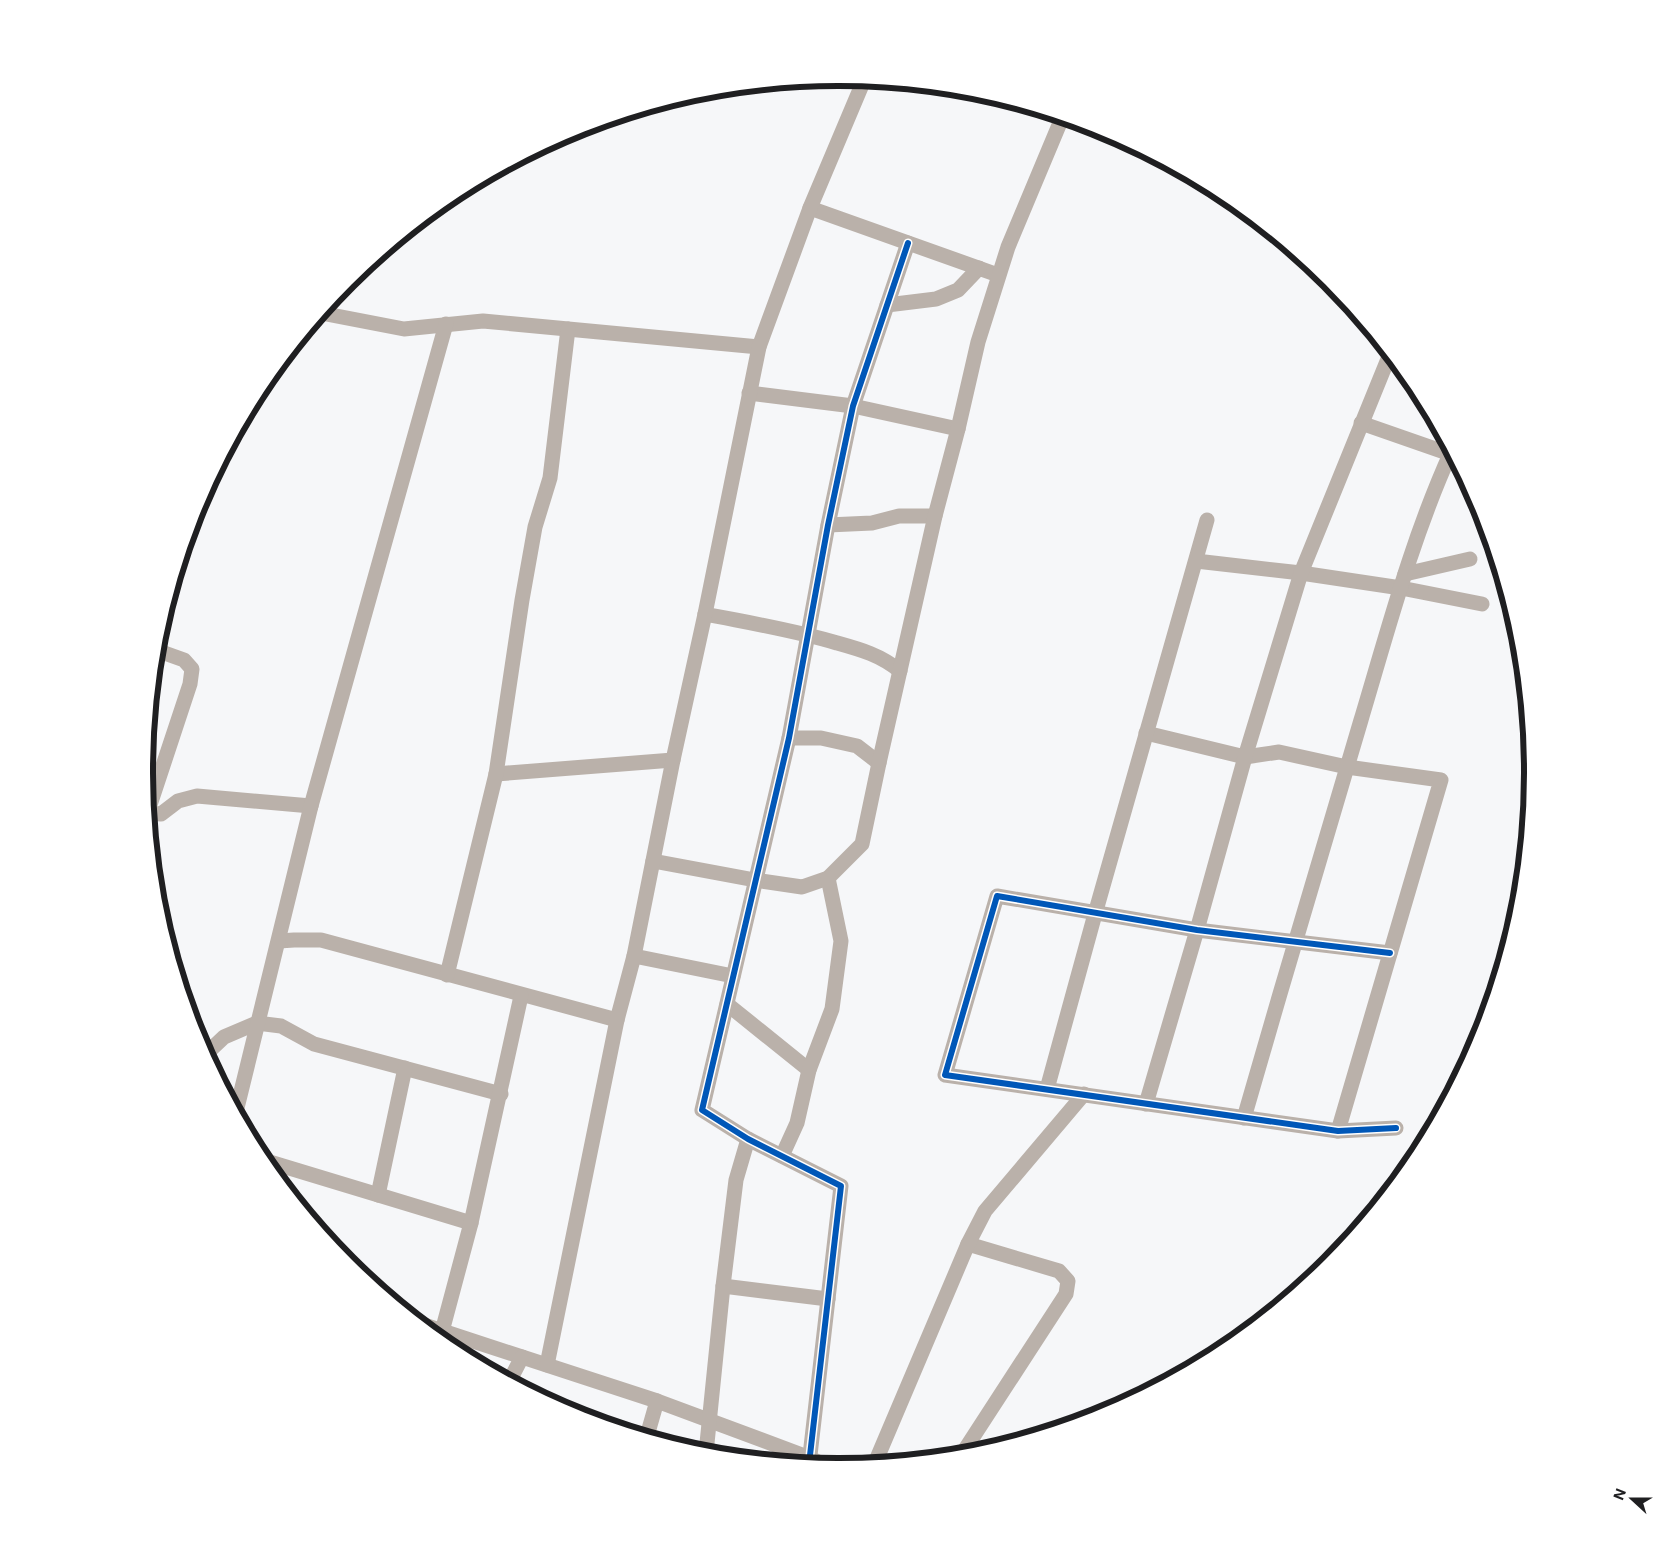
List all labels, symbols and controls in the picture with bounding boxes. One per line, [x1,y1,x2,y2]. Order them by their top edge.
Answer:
north arrow [1607,1474,1657,1524]
text: N [1610,1486,1629,1502]

